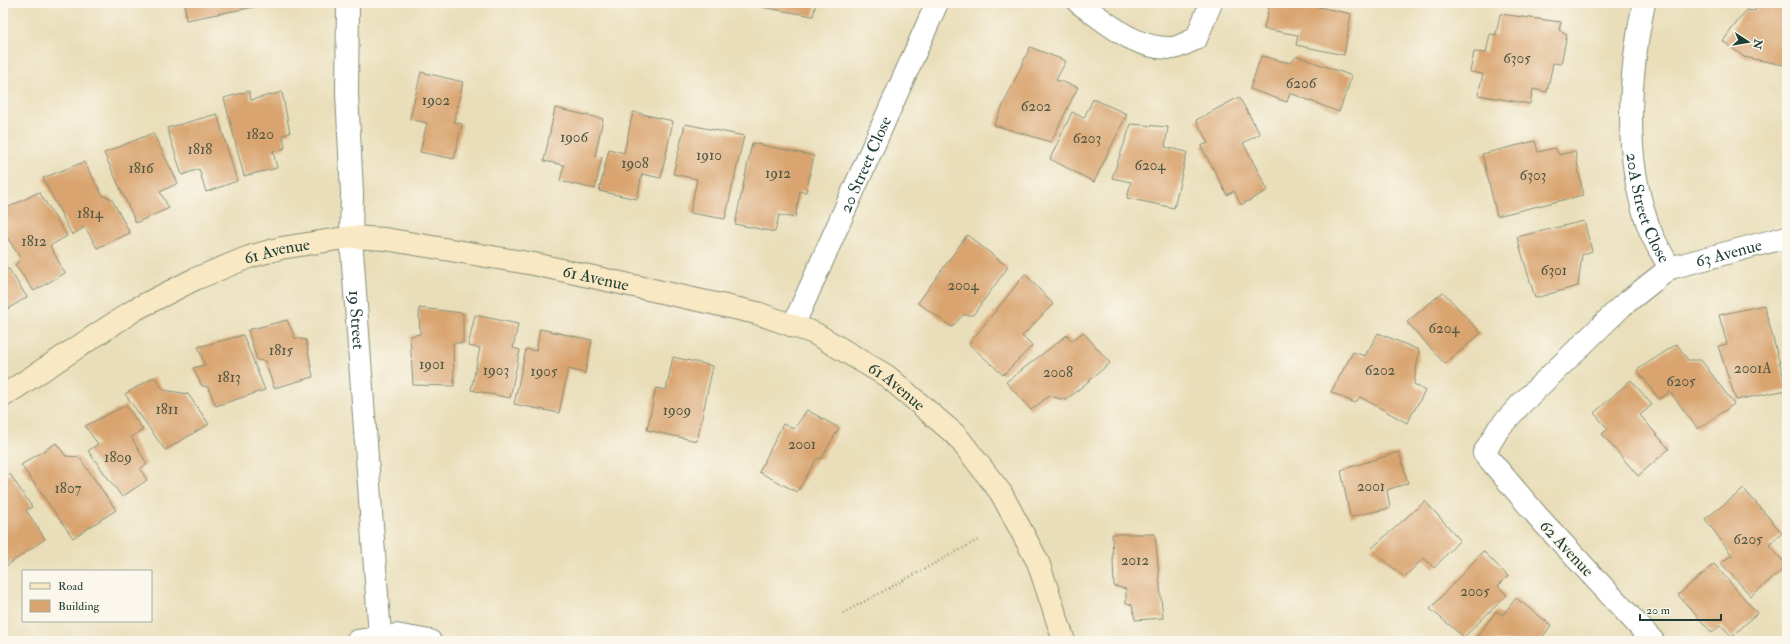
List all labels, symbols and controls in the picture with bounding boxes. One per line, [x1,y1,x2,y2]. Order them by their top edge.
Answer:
north arrow [1728,22,1768,62]
text: N [1750,37,1765,51]
house number: 6305 [1503,49,1531,68]
house number: 6206 [1286,74,1318,93]
house number: 1902 [422,91,451,110]
house number: 6202 [1021,97,1052,116]
street label: 20 Street Close [835,113,896,216]
house number: 1820 [246,125,274,144]
house number: 1906 [560,128,590,147]
house number: 6203 [1073,129,1101,148]
house number: 1818 [188,140,212,159]
house number: 1910 [696,146,722,165]
street label: 20A Street Close [1622,152,1675,267]
house number: 1908 [621,154,649,173]
house number: 6204 [1135,156,1166,175]
house number: 1816 [128,159,155,178]
house number: 1912 [765,164,791,183]
house number: 6303 [1520,166,1546,185]
house number: 1814 [77,204,104,223]
house number: 1812 [21,232,47,251]
street label: 61 Avenue [240,234,311,269]
street label: 63 Avenue [1693,234,1764,272]
street label: 61 Avenue [561,261,631,296]
house number: 6301 [1541,261,1567,280]
house number: 2004 [947,276,979,295]
street label: 19 Street [344,289,369,351]
house number: 6204 [1429,319,1460,338]
house number: 1815 [269,341,294,360]
house number: 1901 [419,355,445,374]
street label: 61 Avenue [864,357,930,415]
house number: 2001A [1734,359,1772,378]
house number: 1903 [483,361,509,380]
house number: 6202 [1365,361,1396,380]
house number: 1905 [530,362,558,381]
house number: 2008 [1043,363,1073,382]
house number: 1813 [217,368,241,387]
house number: 6205 [1666,372,1696,391]
house number: 1811 [155,400,179,419]
house number: 1909 [663,401,691,420]
house number: 2001 [788,435,816,454]
house number: 1809 [104,448,132,467]
house number: 2001 [1357,477,1385,496]
house number: 1807 [55,479,82,498]
street label: 62 Avenue [1535,516,1598,581]
house number: 6205 [1733,530,1763,549]
house number: 2012 [1121,551,1149,570]
legend [22,570,152,622]
text: Road [58,579,83,594]
house number: 2005 [1460,582,1490,601]
scale bar [1640,596,1721,622]
text: Building [58,599,101,614]
text: 20 m [1646,603,1671,618]

